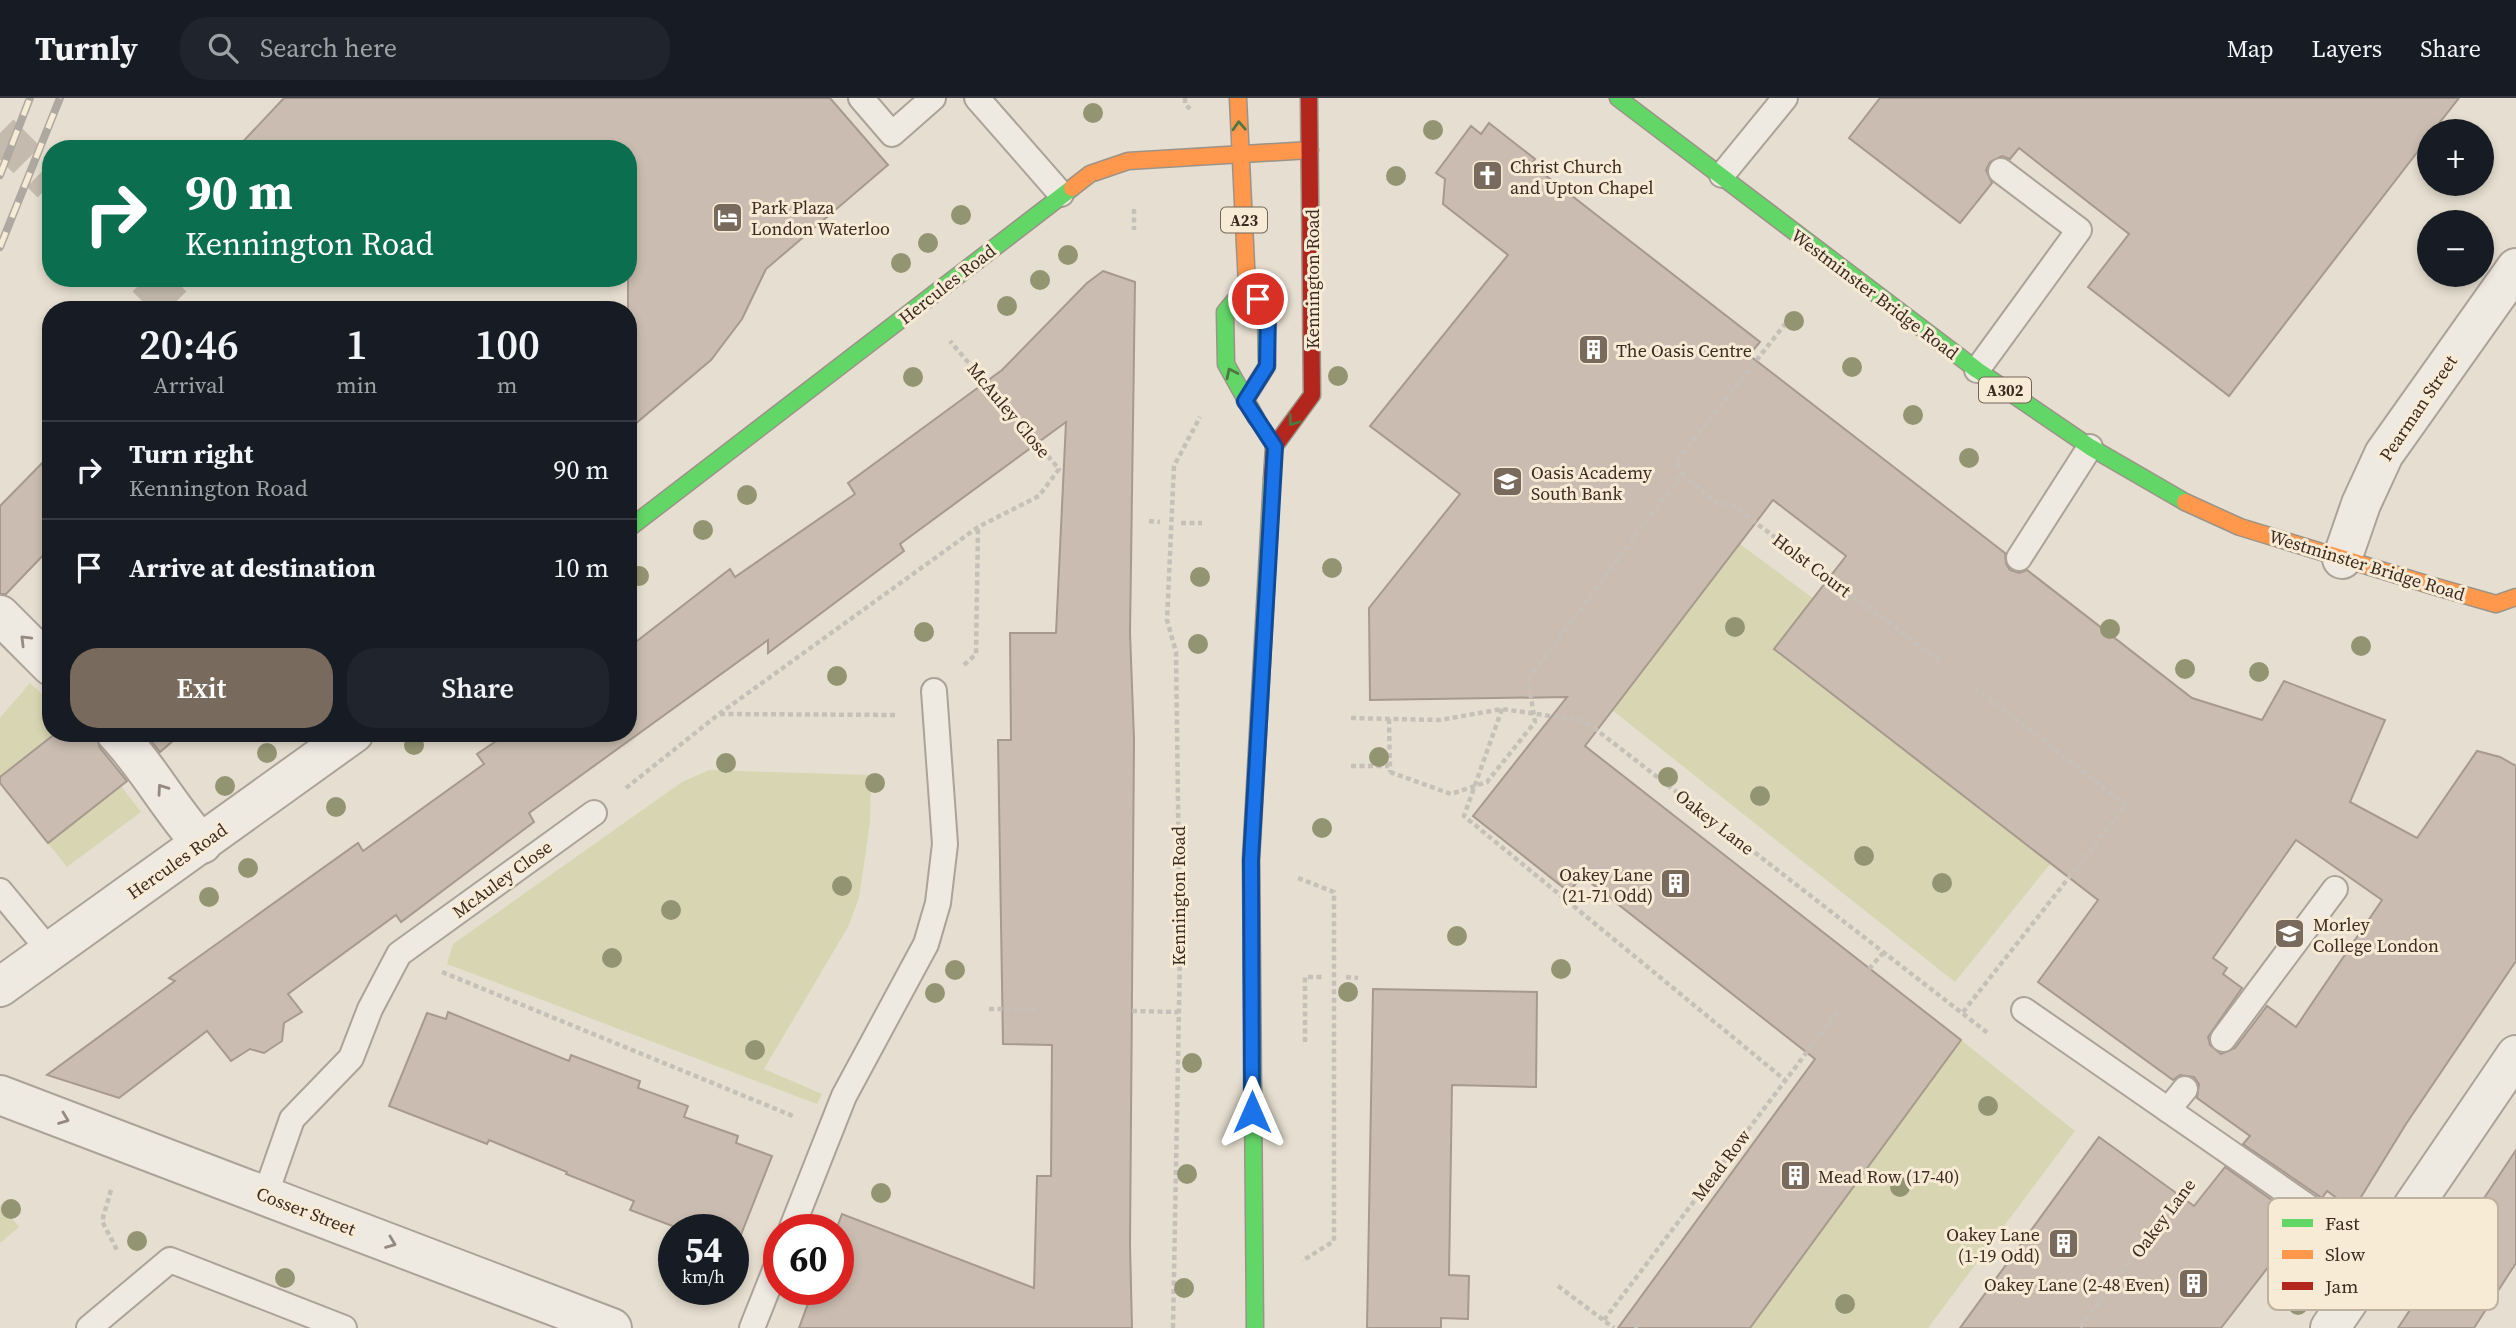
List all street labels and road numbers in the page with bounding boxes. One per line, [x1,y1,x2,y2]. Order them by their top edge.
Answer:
road number: A23 [1221,208,1267,232]
street label: Kennington Road [1300,209,1325,349]
street label: Westminster Bridge Road [1786,223,1964,365]
street label: Hercules Road [893,238,1001,330]
street label: Pearman Street [2373,350,2463,466]
street label: McAuley Close [962,357,1056,463]
road number: A302 [1979,378,2031,402]
street label: Westminster Bridge Road [2266,523,2468,607]
street label: Holst Court [1768,527,1856,603]
street label: Oakey Lane [1670,783,1760,861]
street label: Hercules Road [122,817,232,905]
street label: Kennington Road [1166,826,1191,966]
street label: McAuley Close [447,834,557,924]
street label: Mead Row [1686,1124,1756,1206]
street label: Oakey Lane [2125,1173,2201,1263]
street label: Cosser Street [253,1181,359,1241]

